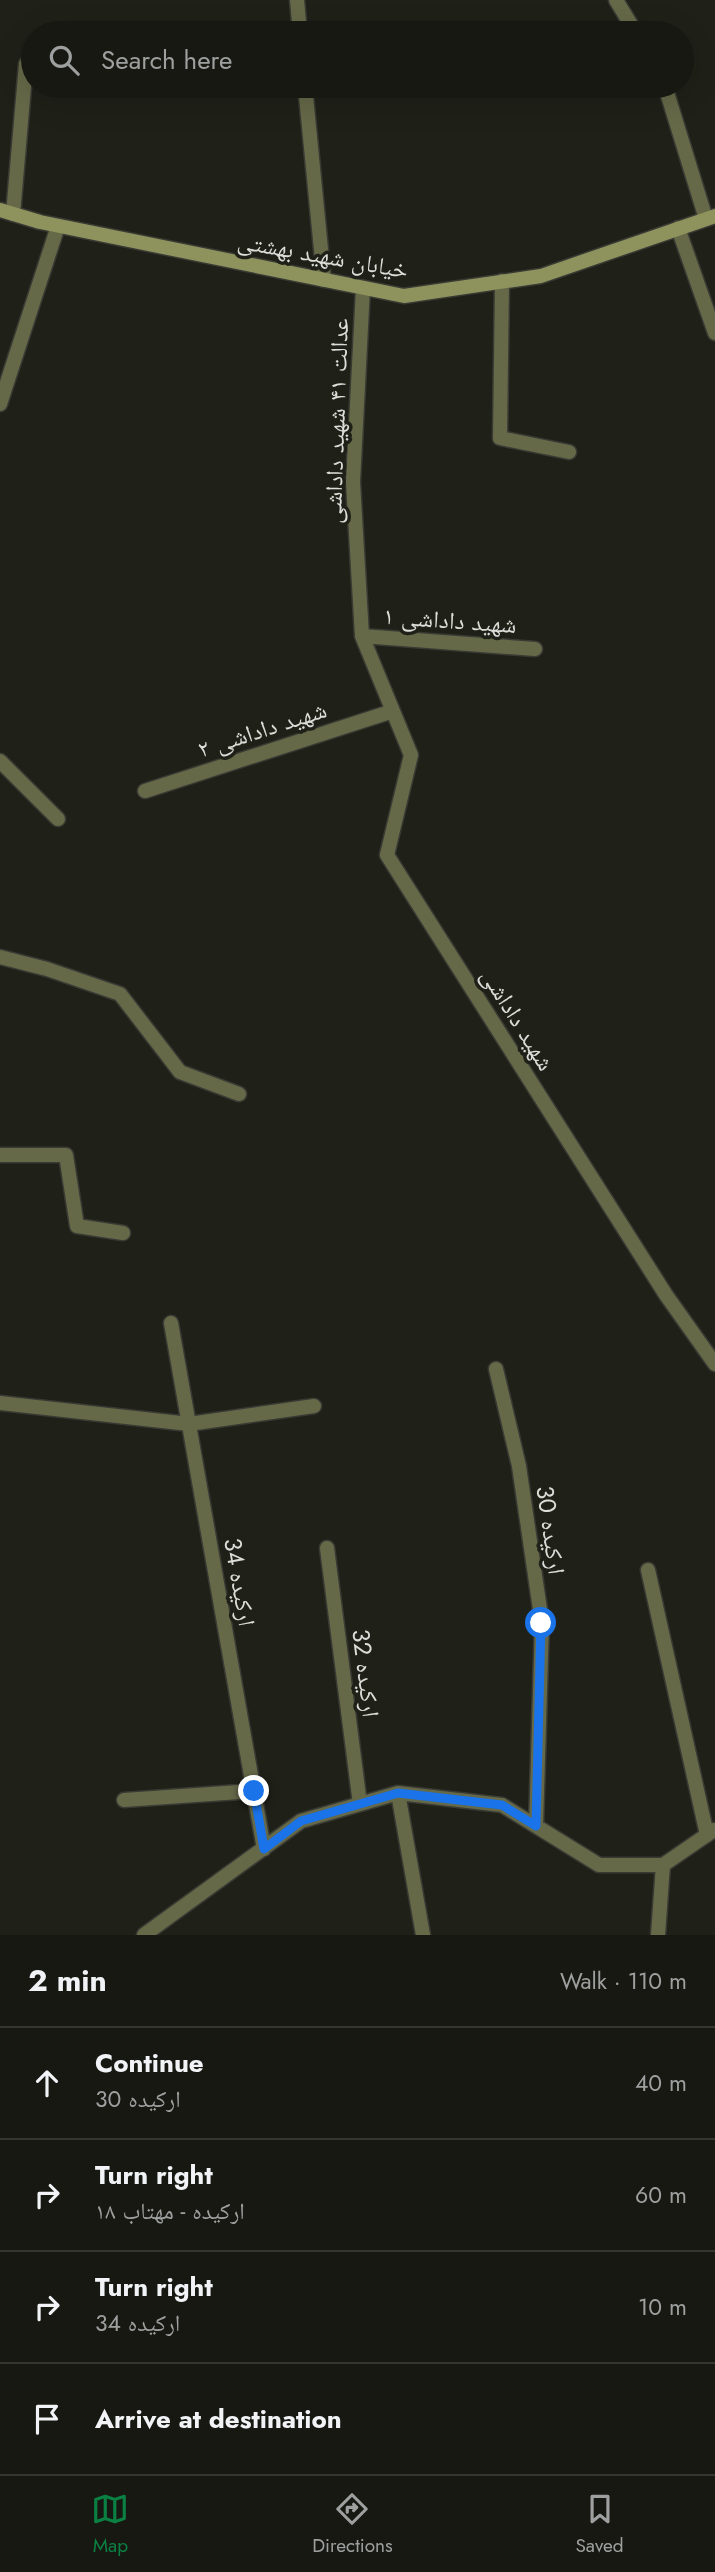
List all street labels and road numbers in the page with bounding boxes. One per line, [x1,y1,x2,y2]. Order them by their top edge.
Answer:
street label: خیابان شهید بهشتی [235,223,411,287]
street label: عدالت ۴۱ شهید داداشی [315,318,357,524]
street label: شهید داداشی ۱ [382,598,518,642]
street label: شهید داداشی ۲ [193,692,331,766]
street label: شهید داداشی [472,961,564,1077]
street label: ارکیده 30 [527,1483,575,1577]
street label: ارکیده 34 [215,1535,265,1629]
street label: ارکیده 32 [343,1627,389,1719]

